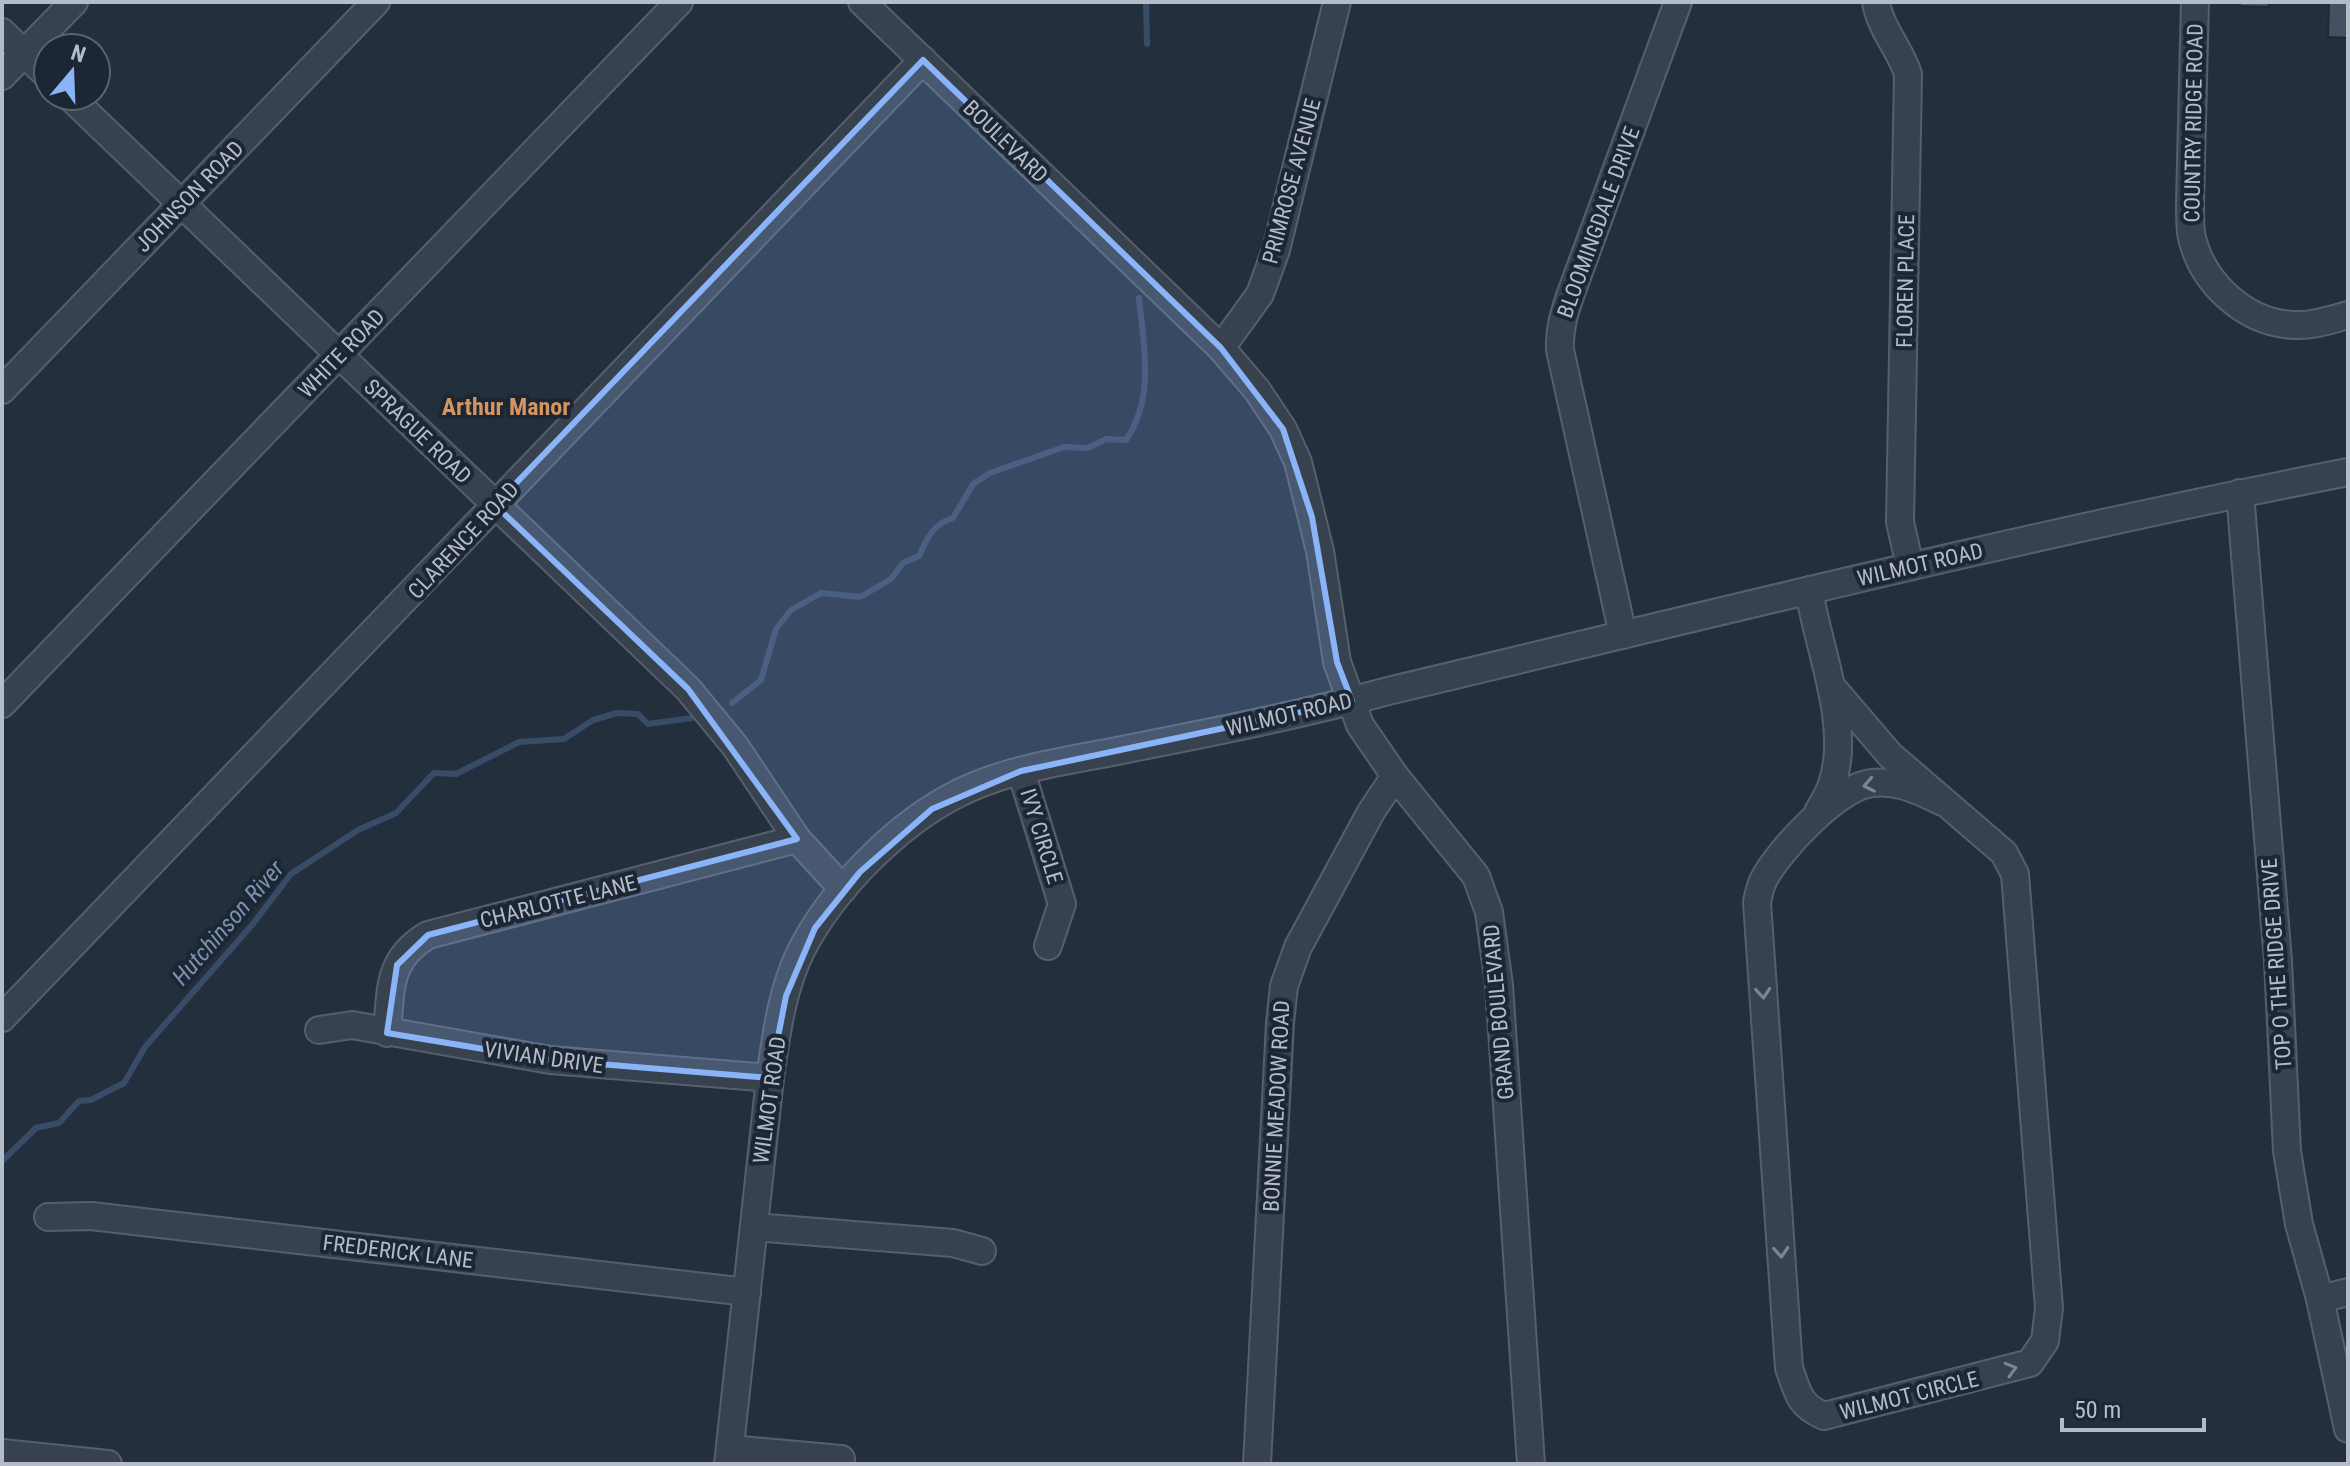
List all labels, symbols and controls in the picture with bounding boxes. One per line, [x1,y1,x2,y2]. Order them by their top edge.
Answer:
street label: COUNTRY RIDGE ROAD [2179,23,2208,223]
north arrow [32,32,112,112]
text: N [68,40,89,68]
street label: BOULEVARD [958,95,1053,188]
street label: PRIMROSE AVENUE [1257,96,1326,267]
street label: BLOOMINGDALE DRIVE [1552,123,1645,321]
street label: JOHNSON ROAD [130,136,248,257]
street label: FLOREN PLACE [1892,214,1919,348]
street label: WHITE ROAD [293,304,390,403]
street label: SPRAGUE ROAD [359,374,476,489]
district label: Arthur Manor [442,393,570,421]
street label: CLARENCE ROAD [403,477,524,604]
street label: WILMOT ROAD [1855,538,1985,591]
street label: WILMOT ROAD [1224,688,1354,741]
one-way arrow [1862,776,1876,793]
street label: IVY CIRCLE [1015,786,1068,887]
water label: Hutchinson River [166,854,290,991]
street label: TOP O THE RIDGE DRIVE [2257,857,2296,1071]
street label: CHARLOTTE LANE [477,870,639,933]
street label: GRAND BOULEVARD [1478,923,1519,1101]
one-way arrow [1754,987,1771,1000]
street label: BONNIE MEADOW ROAD [1258,1000,1295,1212]
street label: WILMOT ROAD [748,1035,791,1165]
street label: VIVIAN DRIVE [483,1037,605,1078]
street label: FREDERICK LANE [321,1230,475,1273]
one-way arrow [1772,1246,1789,1259]
one-way arrow [2004,1362,2018,1378]
street label: WILMOT CIRCLE [1837,1366,1981,1425]
scale bar [2062,1382,2204,1432]
text: 50 m [2074,1396,2121,1424]

